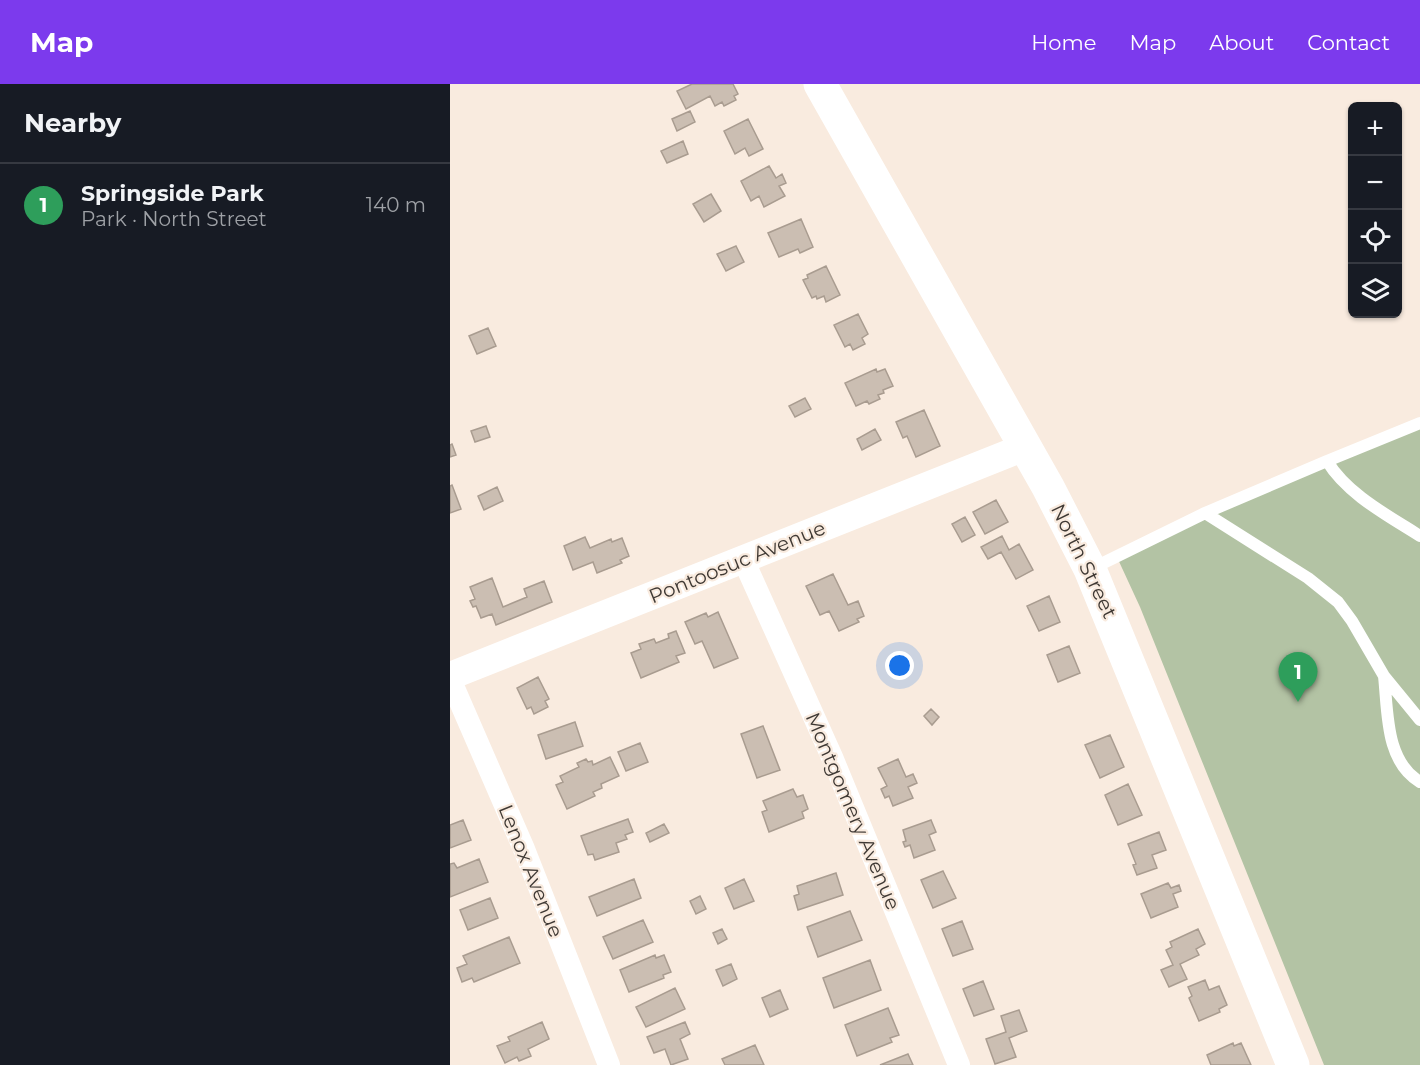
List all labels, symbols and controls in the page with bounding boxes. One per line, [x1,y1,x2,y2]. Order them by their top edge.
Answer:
text: Map [30,25,93,59]
text: Home [1031,30,1096,55]
text: Map [1129,30,1176,55]
text: About [1209,30,1274,55]
text: Contact [1307,30,1390,55]
map controls [1348,102,1402,318]
button: + [1348,102,1402,156]
text: Nearby [24,107,121,139]
button: − [1348,156,1402,210]
text: Springside Park [81,180,264,207]
text: 1 [40,193,47,217]
text: 140 m [366,193,426,217]
text: Park · North Street [81,207,267,231]
button: locate [1348,210,1402,264]
button: layers [1348,264,1402,318]
street label: North Street [1046,500,1122,622]
street label: Pontoosuc Avenue [645,516,829,608]
your location [885,651,914,680]
pin: 1 [1278,652,1318,702]
street label: Montgomery Avenue [801,709,905,913]
street label: Lenox Avenue [493,801,569,941]

